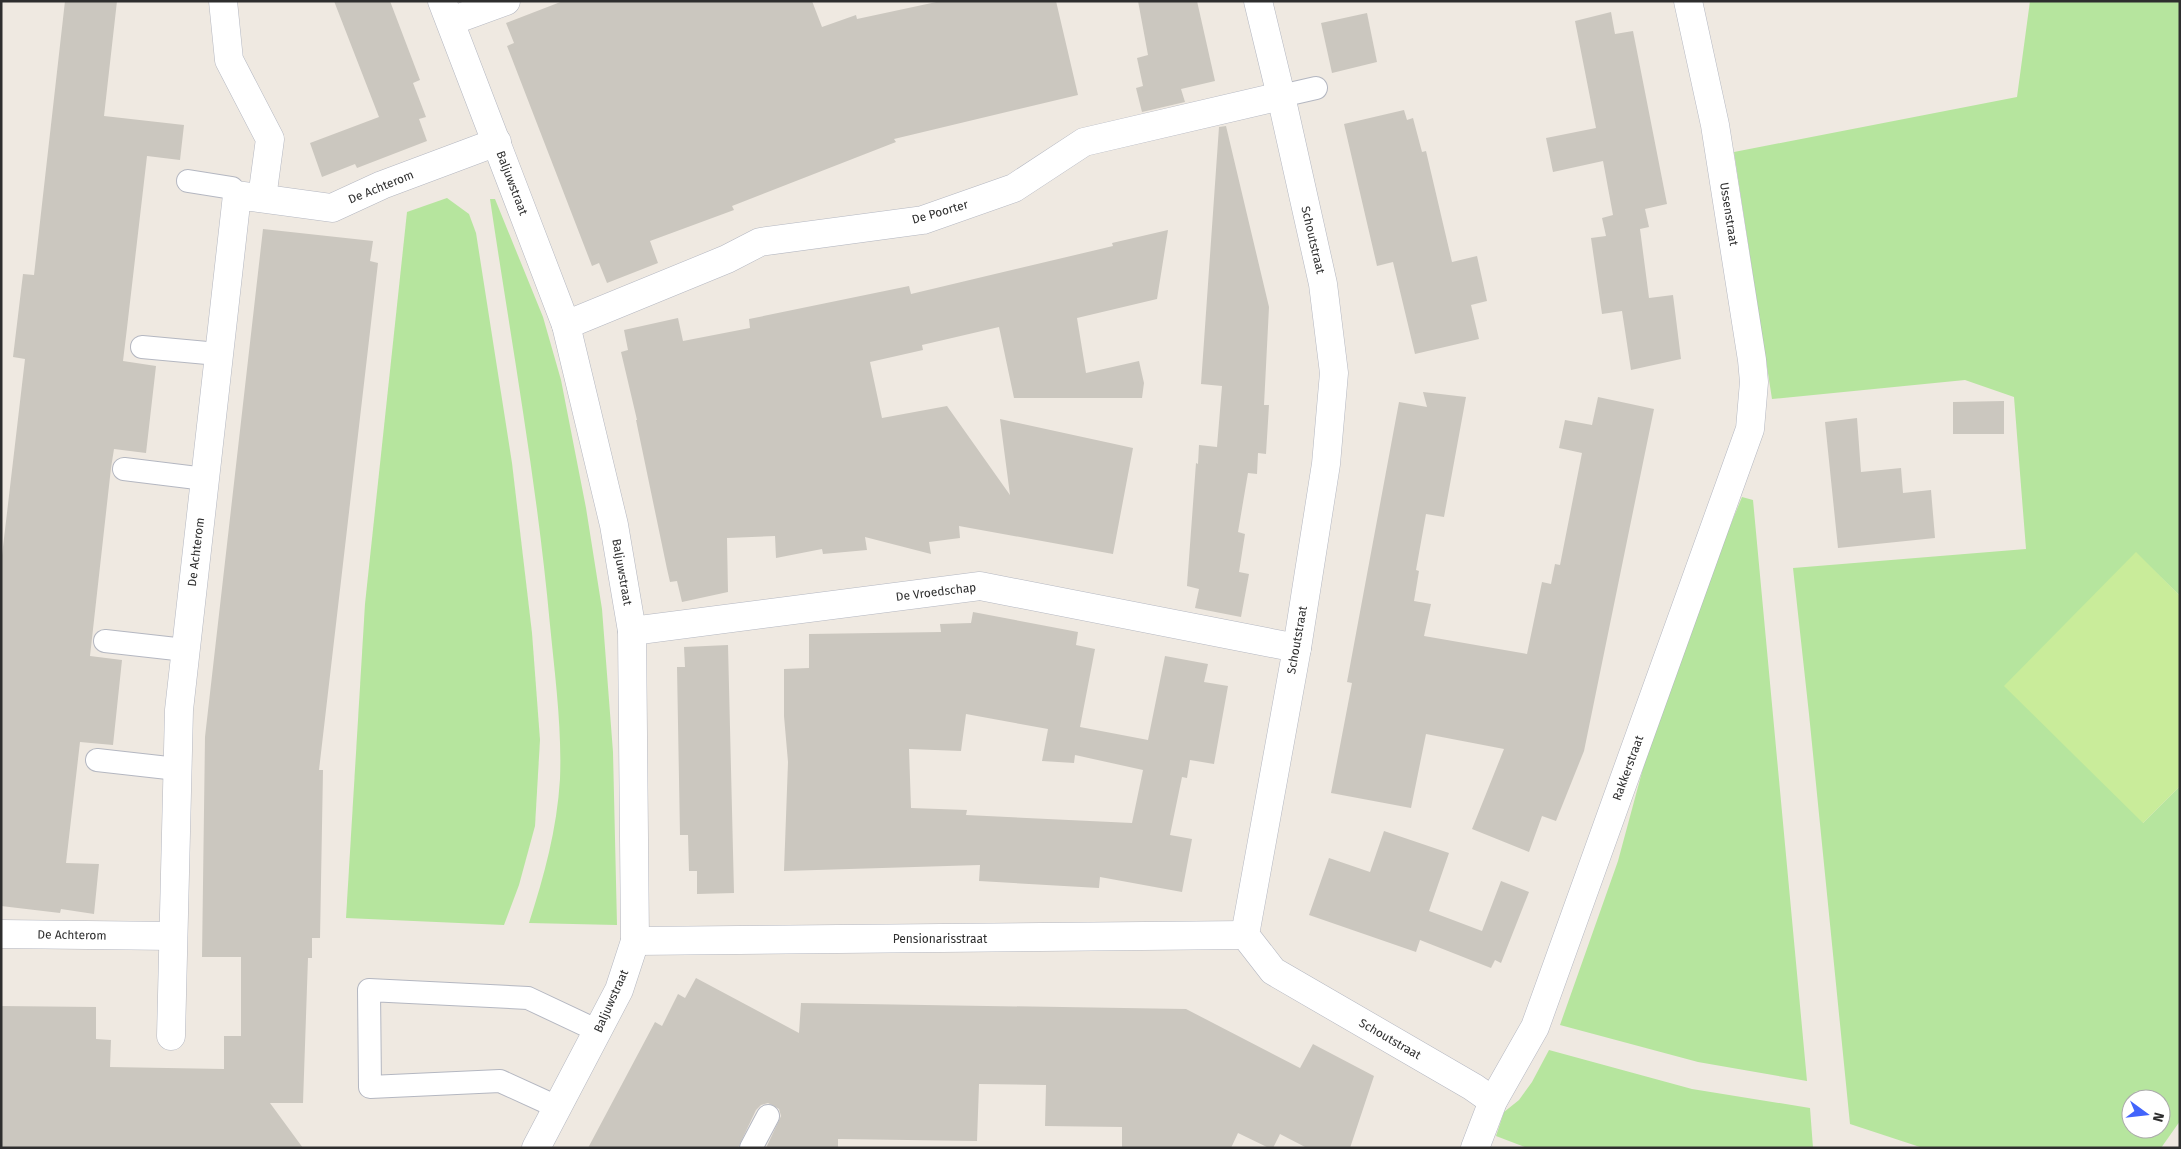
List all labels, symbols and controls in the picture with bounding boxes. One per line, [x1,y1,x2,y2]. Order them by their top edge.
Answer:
street label: Baljuwstraat [493,149,531,218]
street label: De Achterom [346,168,416,206]
street label: Ussenstraat [1717,181,1741,247]
street label: De Poorter [910,197,970,227]
street label: Schoutstraat [1298,205,1328,276]
street label: De Achterom [185,517,207,587]
street label: Baljuwstraat [609,537,635,607]
street label: De Vroedschap [895,580,977,604]
street label: Schoutstraat [1284,604,1310,675]
street label: Rakkerstraat [1610,733,1646,802]
street label: De Achterom [37,927,107,943]
street label: Pensionarisstraat [893,932,988,946]
street label: Baljuwstraat [591,967,631,1035]
street label: Schoutstraat [1357,1016,1424,1063]
north arrow [2121,1089,2171,1139]
text: N [2149,1111,2167,1124]

